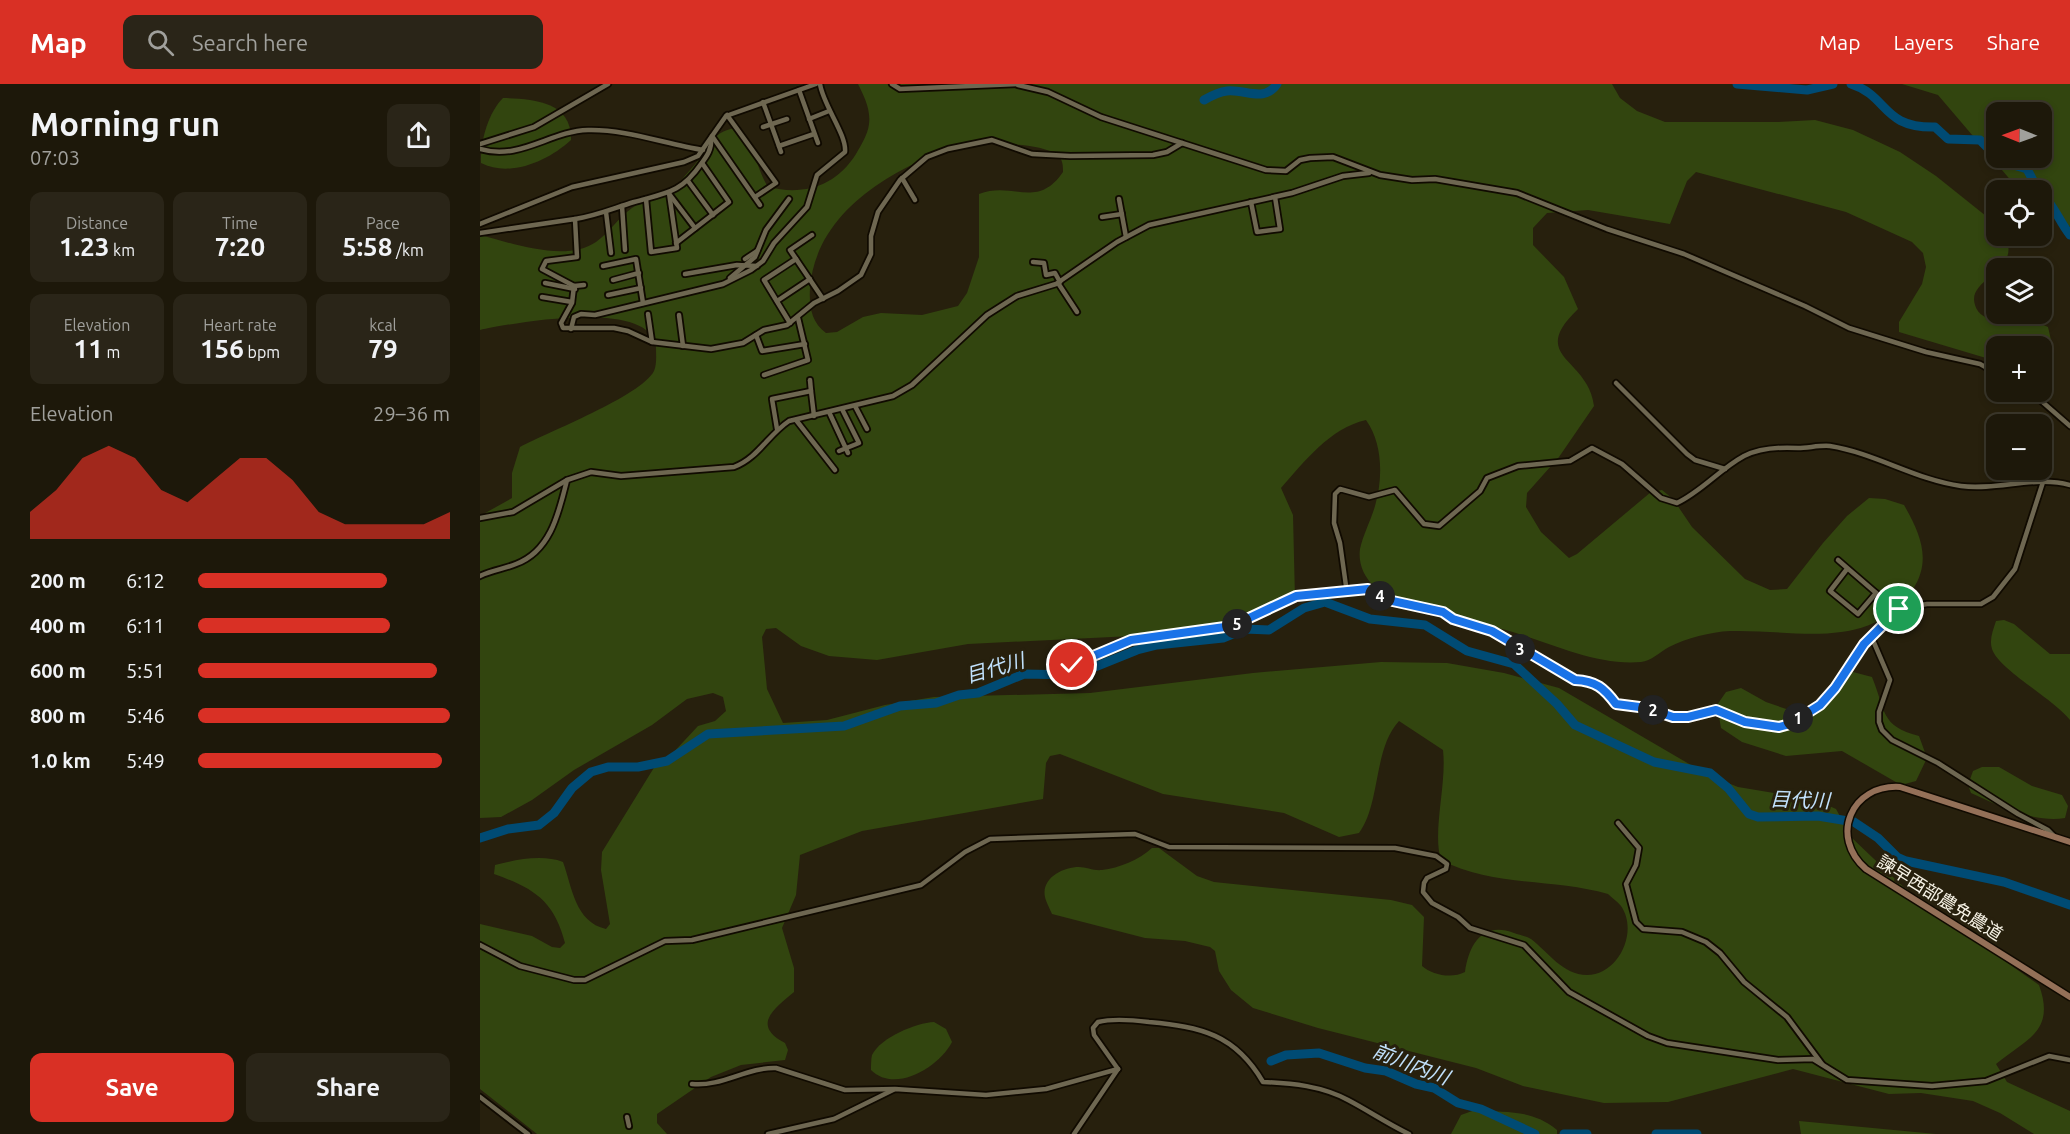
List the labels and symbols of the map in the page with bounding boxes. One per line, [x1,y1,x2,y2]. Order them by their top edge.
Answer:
north arrow [1986,102,2052,168]
pin: 4 [1365,581,1395,611]
pin [1873,583,1924,634]
pin: 5 [1222,609,1252,639]
pin: 3 [1505,634,1535,664]
pin [1046,639,1097,690]
water label: 目代川 [963,648,1029,687]
pin: 2 [1638,695,1668,725]
pin: 1 [1783,703,1813,733]
water label: 目代川 [1770,787,1832,812]
street label: 諫早西部農免農道 [1874,851,2007,944]
water label: 前川内川 [1370,1038,1455,1089]

